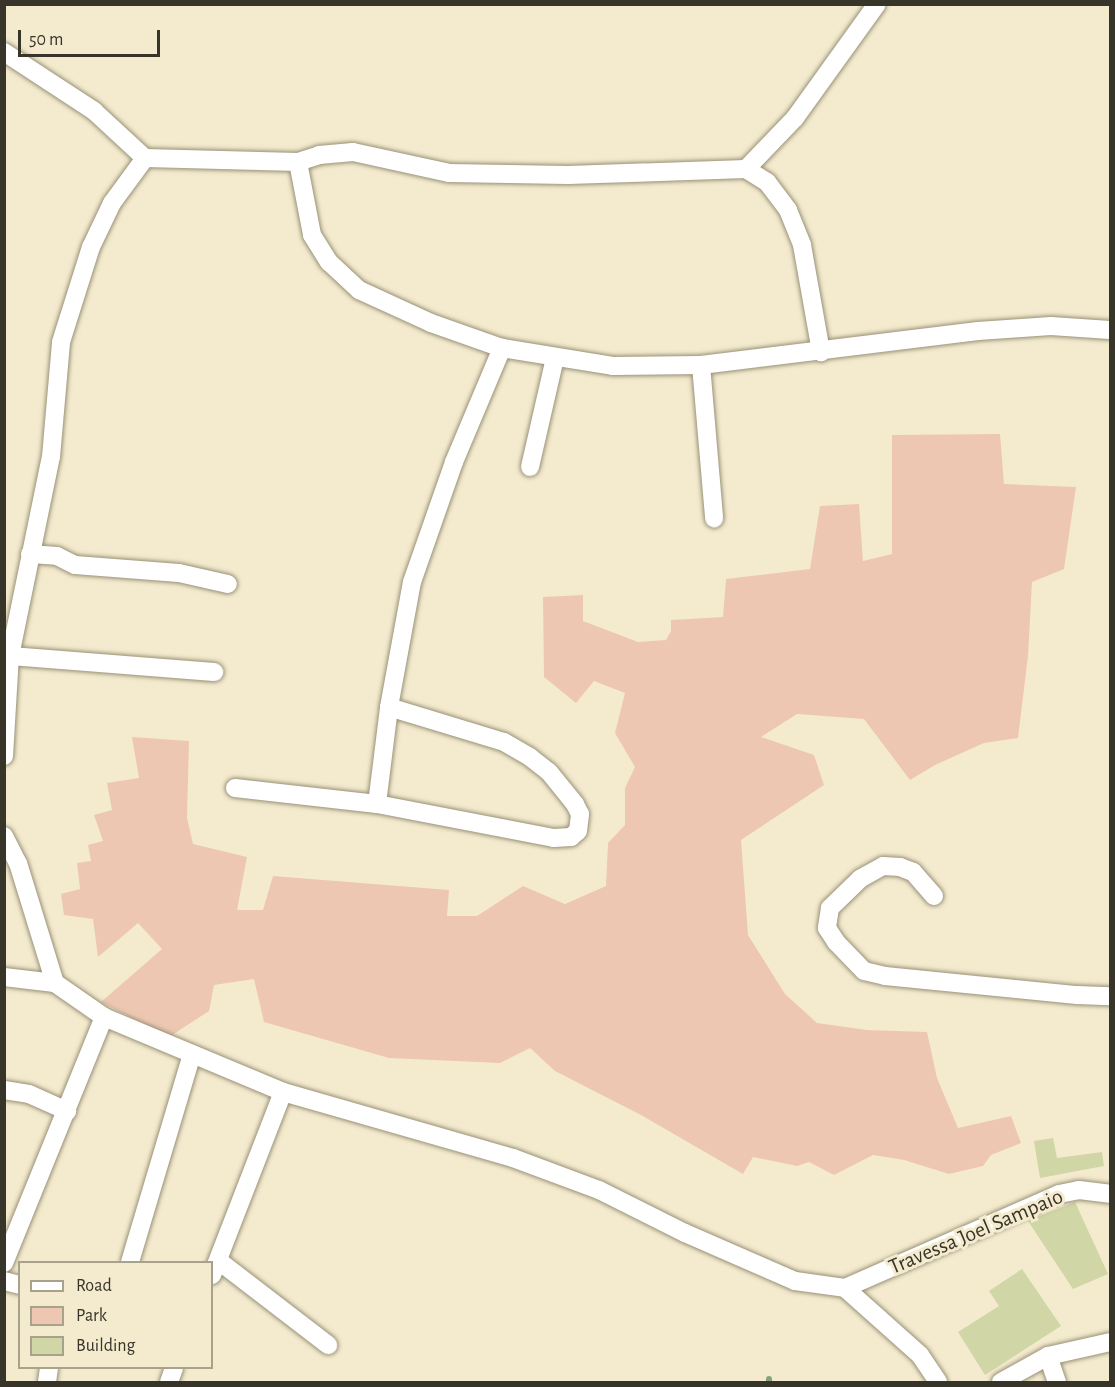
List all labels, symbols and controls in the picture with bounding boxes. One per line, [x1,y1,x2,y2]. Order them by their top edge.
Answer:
scale bar [21,18,164,56]
text: 50 m [29,31,63,49]
street label: Travessa Joel Sampaio [885,1183,1067,1281]
legend [18,1261,213,1369]
text: Road [76,1277,112,1295]
text: Park [76,1307,107,1325]
text: Building [76,1337,135,1355]

